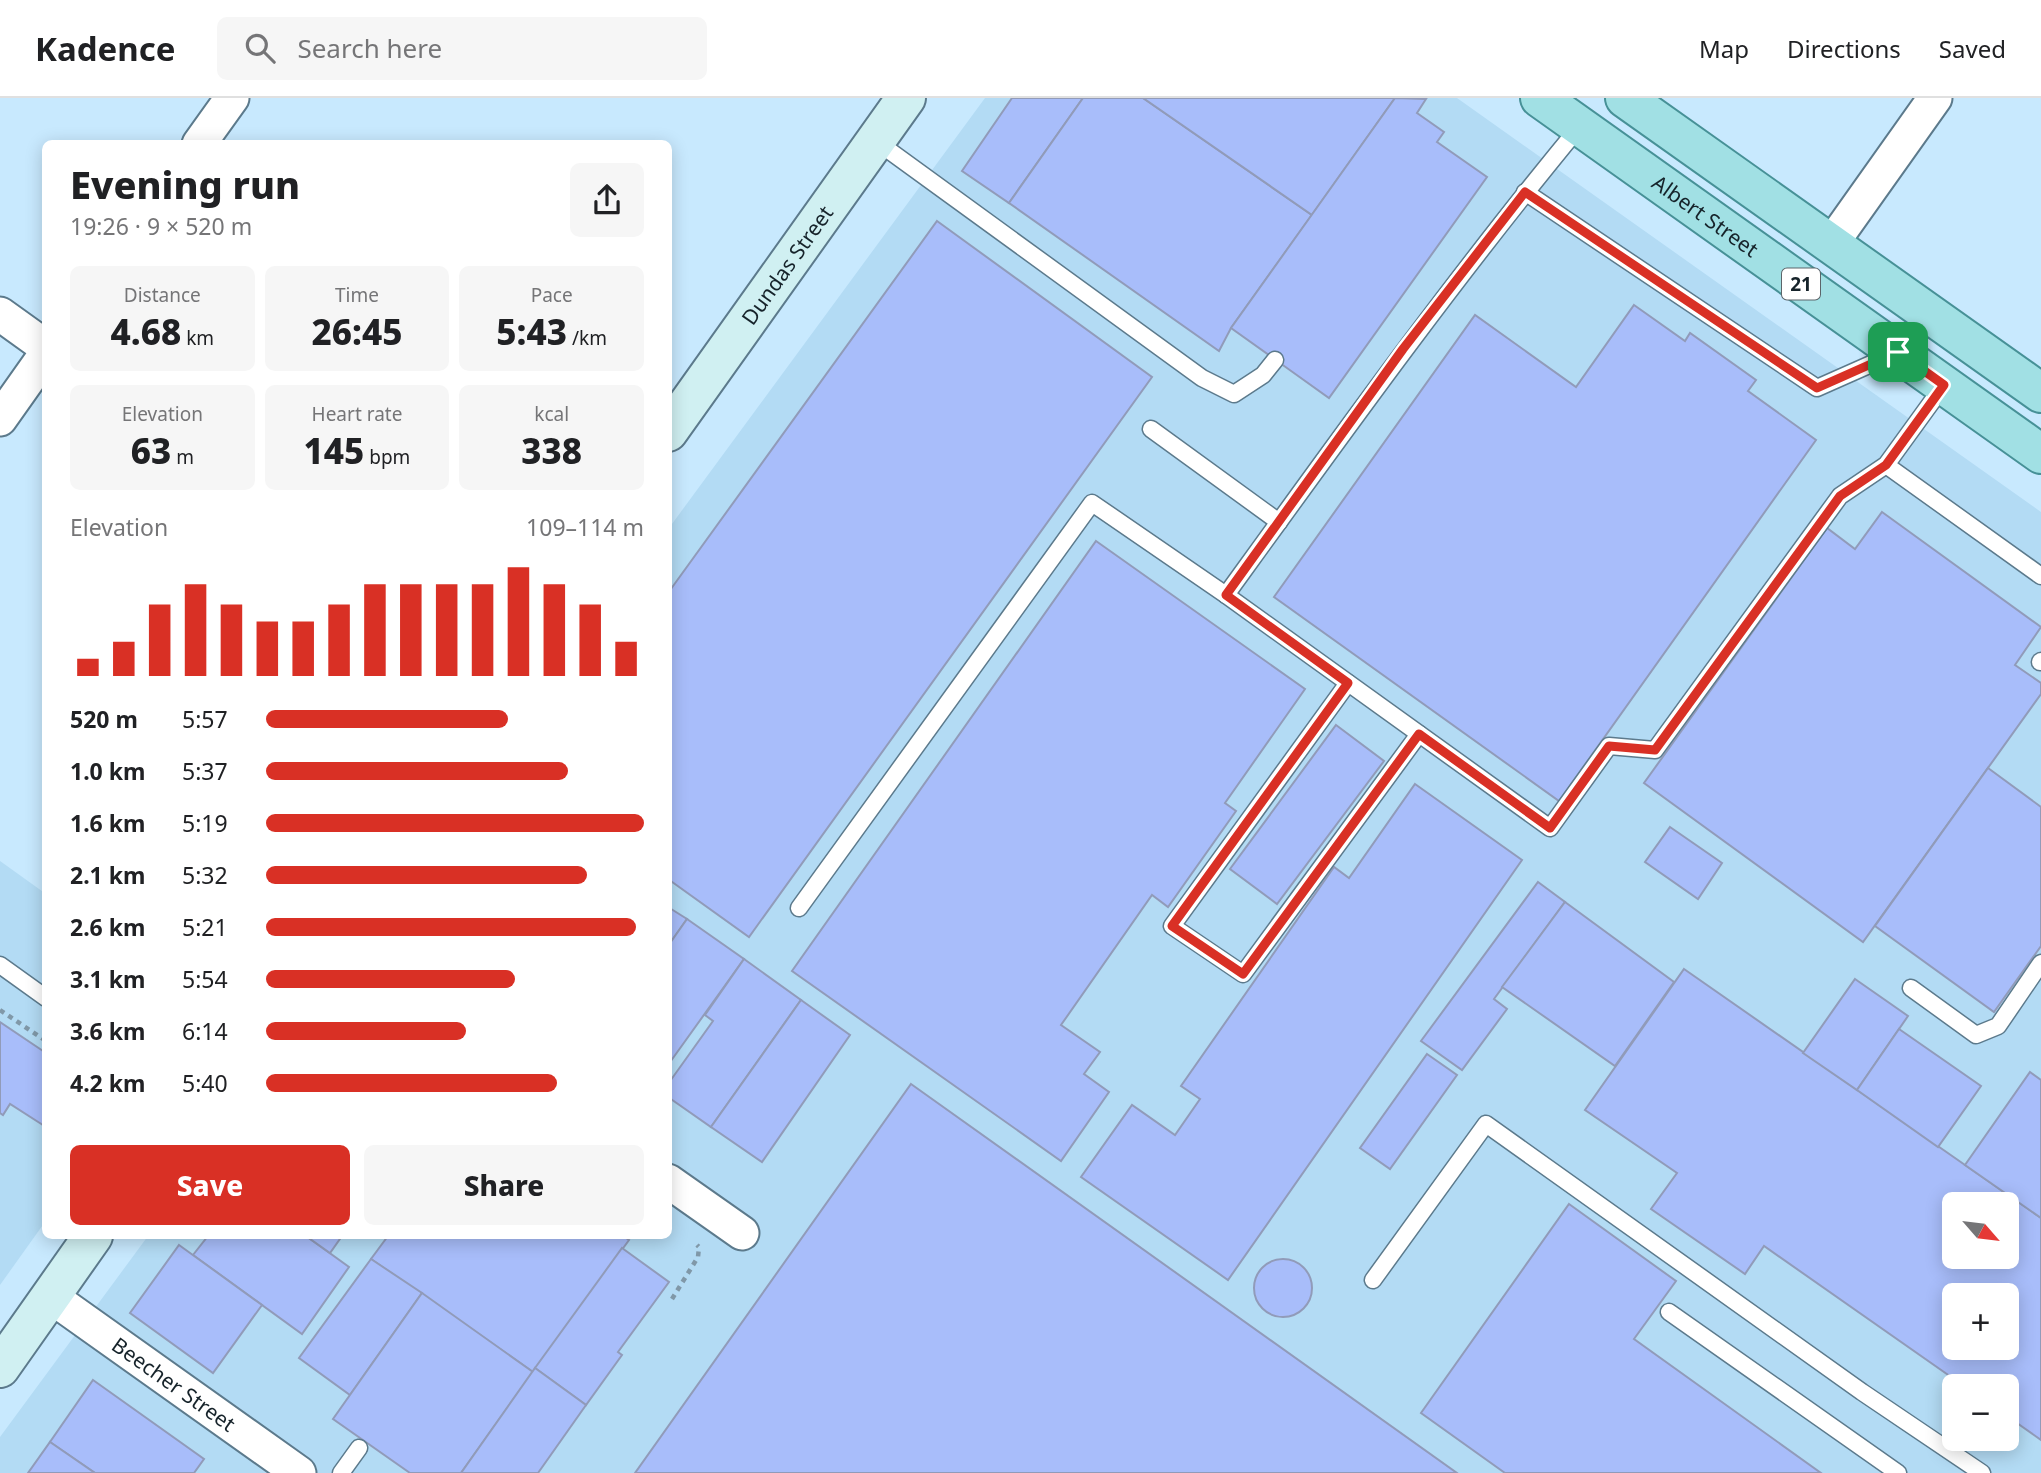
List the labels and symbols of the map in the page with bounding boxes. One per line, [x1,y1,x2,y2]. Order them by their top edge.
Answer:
street label: Albert Street [1647,168,1764,263]
street label: Dundas Street [735,199,839,330]
road number: 21 [1782,268,1820,300]
pin [1868,322,1928,382]
north arrow [1942,1192,2020,1269]
street label: Beecher Street [107,1331,241,1438]

